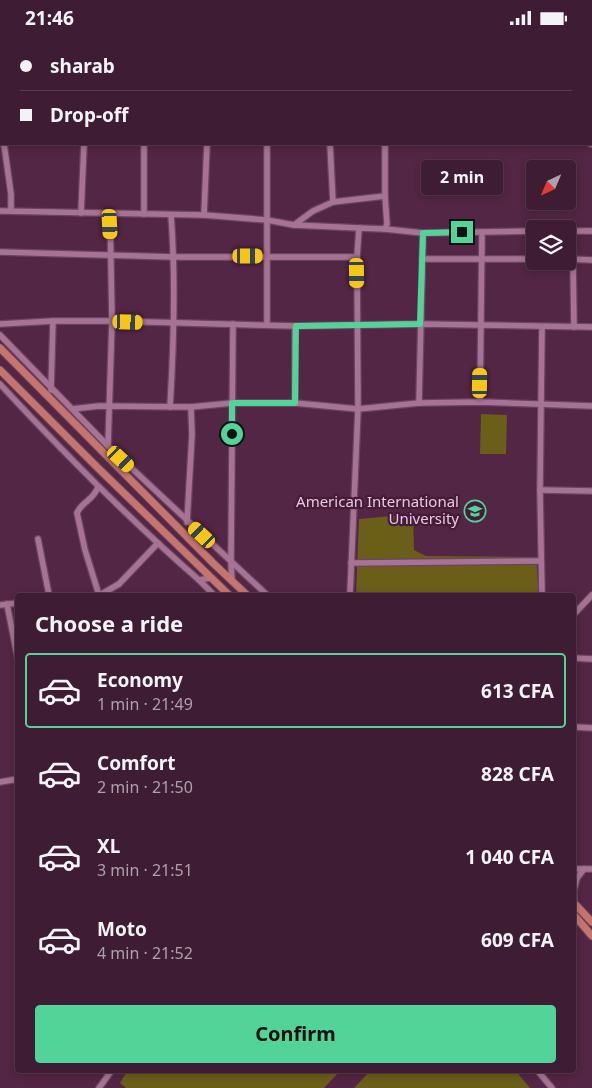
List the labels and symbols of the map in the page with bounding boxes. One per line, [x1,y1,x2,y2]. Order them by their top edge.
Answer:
callout: 2 min [421,159,503,195]
north arrow [526,160,576,210]
car [101,209,118,239]
route end [451,221,473,243]
car [233,249,263,264]
car [349,258,364,288]
car [112,314,143,330]
car [472,368,487,398]
route start [221,423,243,445]
car [104,443,137,475]
place label: American International University [296,491,459,528]
school or university icon: American International University [463,499,487,523]
car [185,519,218,551]

